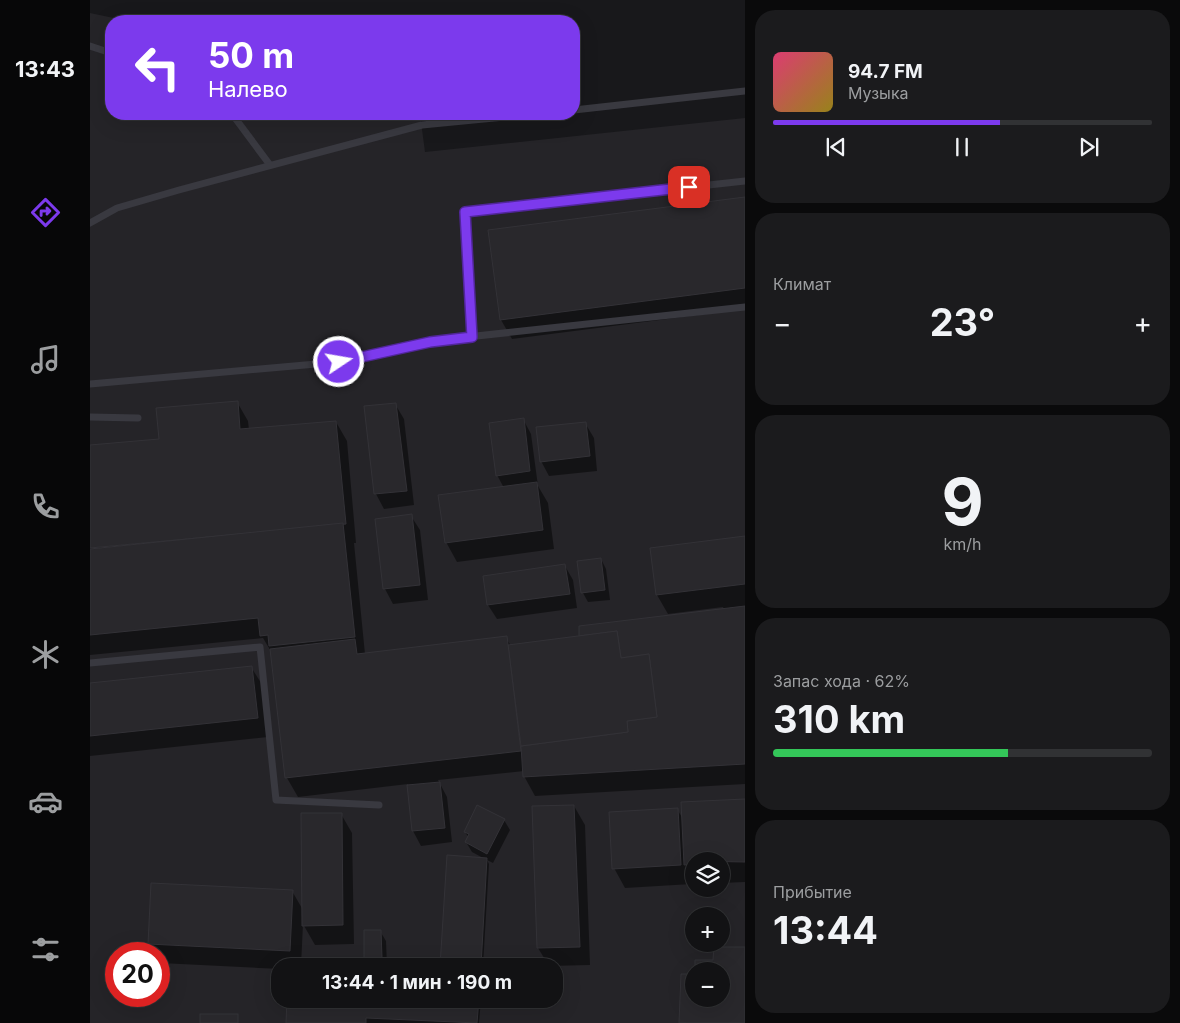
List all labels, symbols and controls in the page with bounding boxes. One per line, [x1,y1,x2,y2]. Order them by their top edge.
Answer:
text: 50 m [208,34,294,76]
icon: left [125,35,190,100]
text: 13:43 [15,56,75,82]
text: 94.7 FM [848,60,923,83]
text: Налево [208,76,288,102]
text: Музыка [848,83,909,103]
icon: previous [822,133,850,161]
icon: pause [948,133,976,161]
icon: next [1075,133,1103,161]
pin [668,166,710,208]
icon: arrive [675,173,703,201]
icon: directions [28,195,63,230]
text: Климат [773,274,831,294]
text: 23° [930,299,995,345]
text: − [773,306,792,340]
text: + [1133,306,1152,340]
position arrow [312,335,364,387]
icon: music [28,342,63,377]
text: 9 [941,462,984,541]
icon: phone [28,489,63,524]
text: km/h [943,534,982,554]
icon: climate [28,637,63,672]
text: Запас хода · 62% [773,671,910,691]
text: 310 km [773,696,905,742]
icon: car [28,784,63,819]
map controls [685,852,730,1007]
button: layers [685,852,730,897]
text: Прибытие [773,882,852,902]
button: + [685,907,730,952]
text: 13:44 [773,907,878,953]
icon: filters [28,932,63,967]
speed limit sign: 20 [105,942,170,1007]
button: − [685,962,730,1007]
text: 13:44 · 1 мин · 190 m [322,971,512,994]

